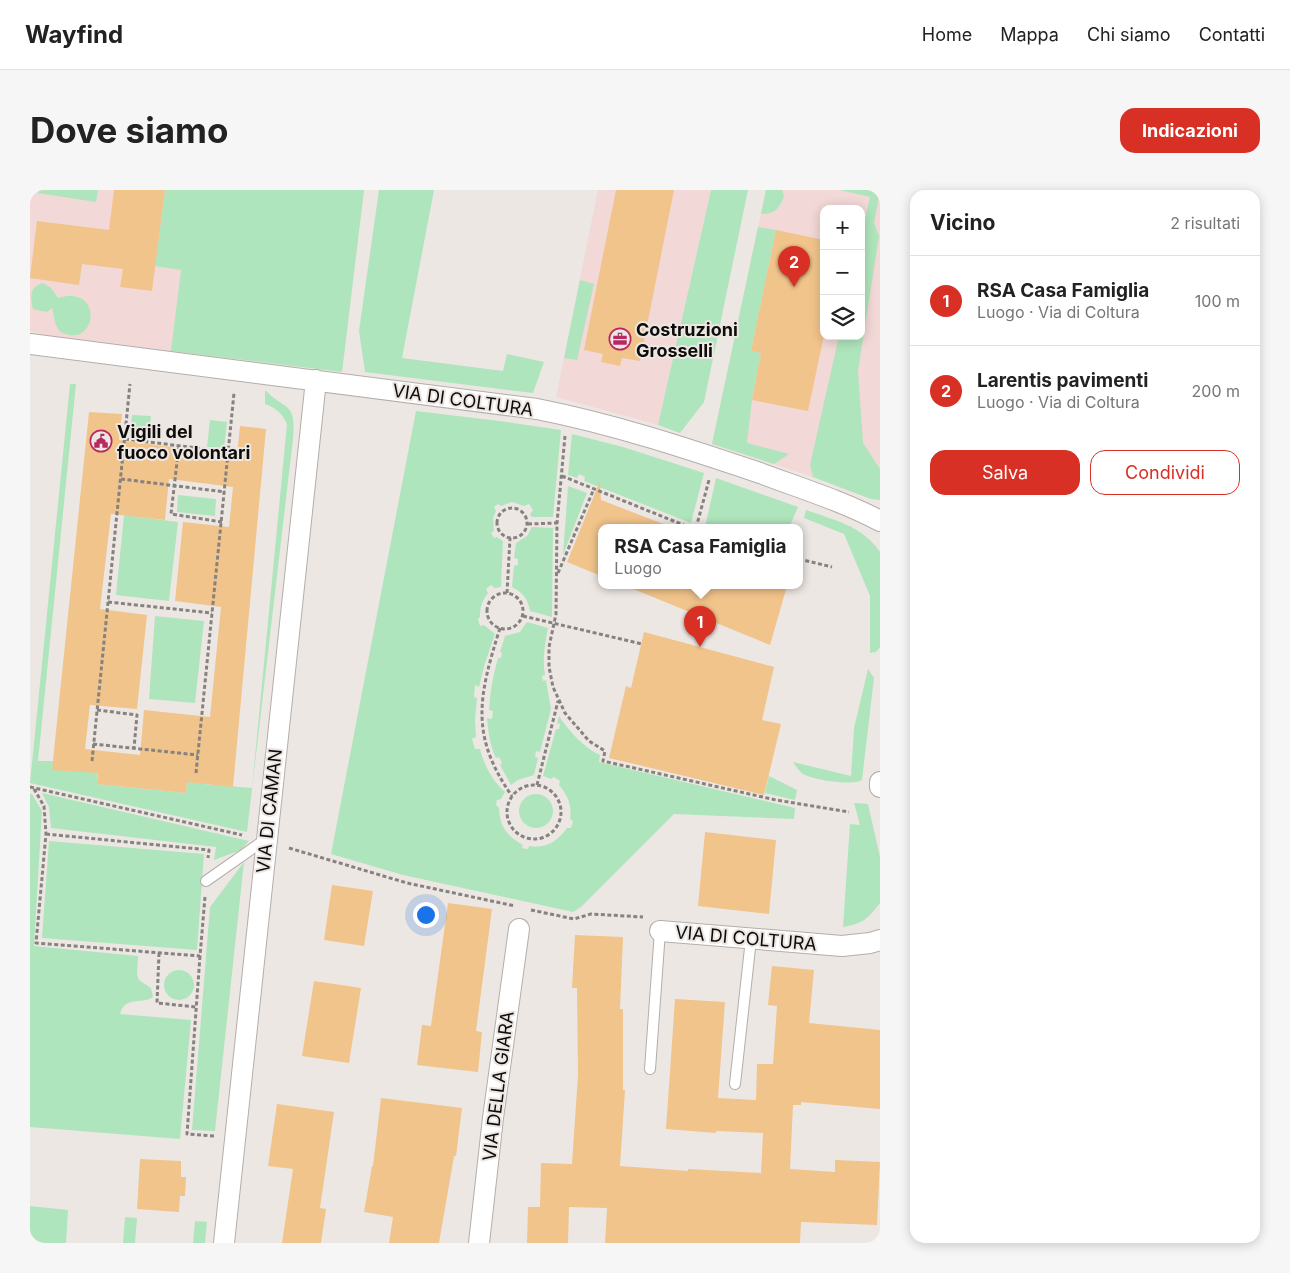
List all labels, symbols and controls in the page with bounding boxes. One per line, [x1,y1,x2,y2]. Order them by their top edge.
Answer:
text: Wayfind [25,20,123,49]
text: Home [922,24,972,45]
text: Mappa [1000,24,1059,45]
text: Chi siamo [1087,24,1171,45]
text: Contatti [1199,24,1265,45]
button: Indicazioni [1120,108,1260,153]
text: Dove siamo [30,109,228,151]
map controls [820,205,865,340]
button: + [820,205,865,250]
text: Vicino [930,210,995,235]
text: 2 risultati [1170,213,1240,233]
pin: 2 [778,246,810,287]
button: − [820,250,865,295]
text: RSA Casa Famiglia [977,279,1149,302]
text: 1 [943,291,949,311]
text: 100 m [1195,291,1240,311]
button: layers [820,295,865,340]
text: Luogo · Via di Coltura [977,302,1140,322]
place label: Costruzioni Grosselli [636,319,738,361]
office icon: Costruzioni Grosselli [608,327,632,351]
text: Larentis pavimenti [977,369,1148,392]
street label: VIA DI COLTURA [391,380,535,420]
text: 2 [941,381,951,401]
text: 200 m [1192,381,1240,401]
text: Luogo · Via di Coltura [977,392,1140,412]
place label: Vigili del fuoco volontari [117,421,250,463]
public building icon: Vigili del fuoco volontari [89,429,113,453]
button: Salva [930,450,1080,495]
button: Condividi [1090,450,1240,495]
popup [598,524,803,589]
text: RSA Casa Famiglia [614,535,787,558]
text: Luogo [614,558,662,578]
pin: 1 [684,606,716,647]
street label: VIA DI CAMAN [252,748,286,874]
your location [413,902,439,928]
street label: VIA DI COLTURA [674,921,818,955]
street label: VIA DELLA GIARA [478,1010,518,1162]

